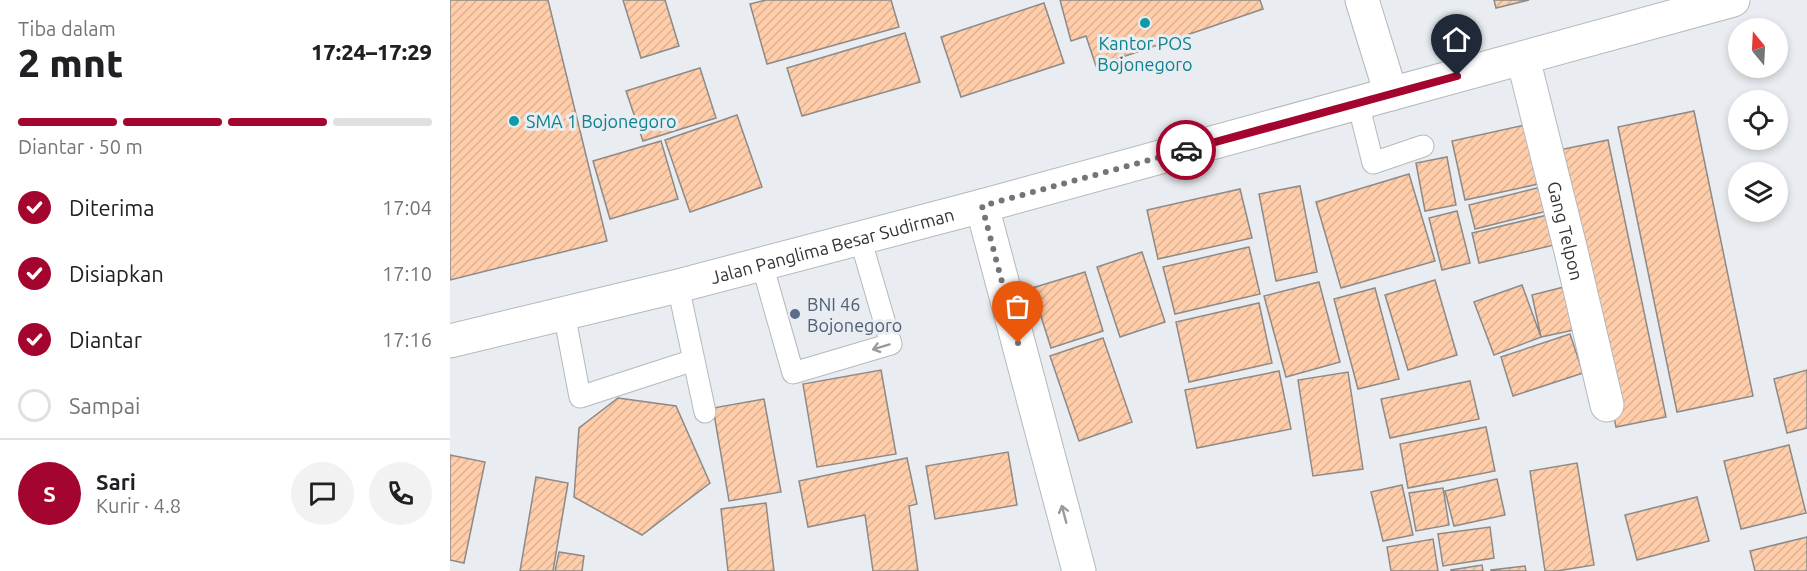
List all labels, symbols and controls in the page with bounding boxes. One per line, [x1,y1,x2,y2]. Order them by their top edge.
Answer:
pin [1431,14,1482,76]
marker: Kantor POS Bojonegoro [1138,16,1152,30]
text: Tiba dalam [18,17,116,40]
north arrow [1728,18,1788,78]
map controls [1728,18,1788,222]
icon: home [1440,23,1473,56]
place label: Kantor POS Bojonegoro [1097,33,1193,74]
text: 17:24–17:29 [311,39,432,64]
text: 2 mnt [18,41,123,84]
button: locate [1728,90,1788,150]
place label: SMA 1 Bojonegoro [526,111,676,131]
marker: SMA 1 Bojonegoro [507,114,521,128]
courier [1156,120,1216,180]
icon: car [1170,134,1203,167]
text: Diantar · 50 m [18,135,143,158]
button: layers [1728,162,1788,222]
street label: Gang Telpon [1544,179,1587,282]
icon: check [18,191,51,224]
text: Diterima [69,195,155,220]
text: 17:04 [382,196,432,219]
street label: Jalan Panglima Besar Sudirman [708,204,956,287]
icon: check [18,257,51,290]
text: Disiapkan [69,261,164,286]
text: 17:10 [382,262,432,285]
pin [992,281,1043,343]
icon: bag [1001,290,1034,323]
place label: BNI 46 Bojonegoro [807,294,902,335]
marker: BNI 46 Bojonegoro [788,307,802,321]
icon: check [18,323,51,356]
text: Diantar [69,327,142,352]
text: 17:16 [382,328,432,351]
one-way arrow [872,342,891,353]
text: Sampai [69,393,140,418]
button: chat [291,462,354,525]
button: phone [369,462,432,525]
text: Sari [96,469,136,494]
text: S [43,481,56,506]
text: Kurir · 4.8 [96,494,181,517]
one-way arrow [1057,505,1069,524]

